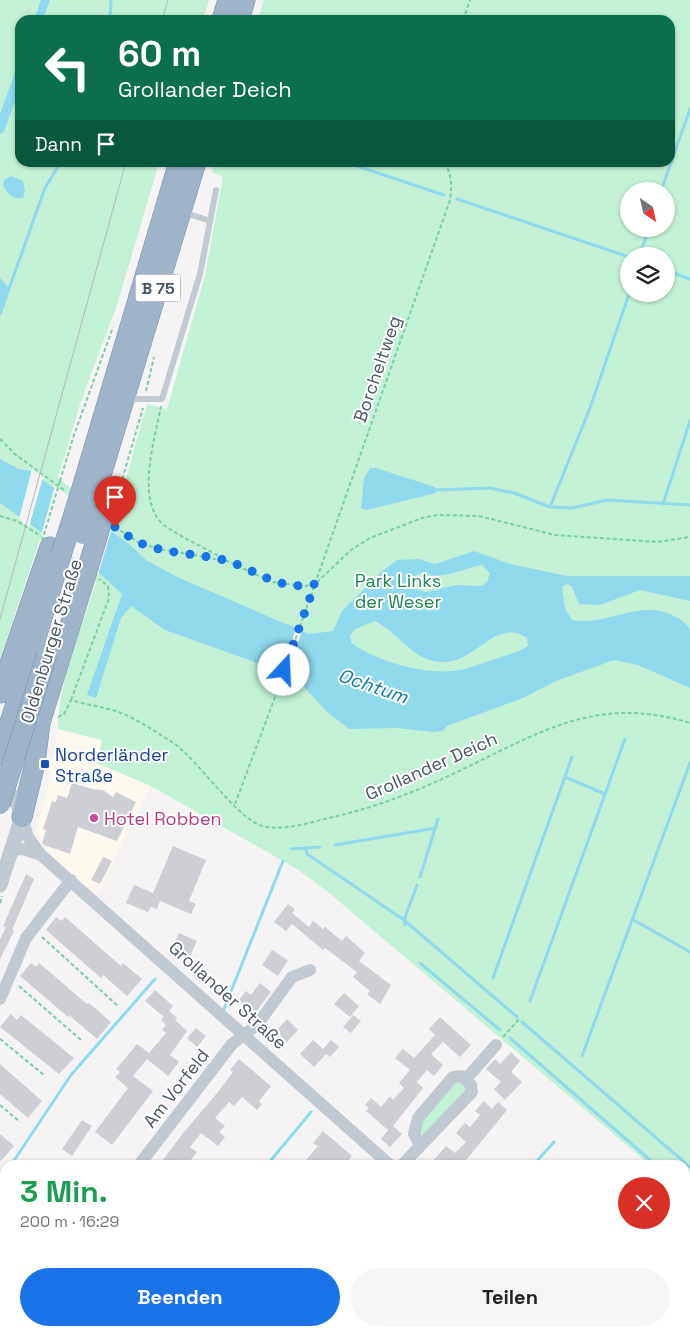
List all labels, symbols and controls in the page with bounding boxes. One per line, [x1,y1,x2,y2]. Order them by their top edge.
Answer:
text: 60 m [118,32,201,76]
icon: left [35,35,100,100]
text: Grollander Deich [118,75,292,103]
icon: arrive [92,130,120,158]
text: Dann [35,132,82,157]
north arrow [620,182,675,238]
map controls [620,182,675,302]
button: layers [620,247,675,302]
road number: B 75 [136,274,180,302]
street label: Borcheltweg [348,313,406,425]
pin [94,476,136,527]
icon: arrive [101,483,129,511]
street label: Oldenburger Straße [15,556,87,726]
park label: Park Links der Weser [355,569,442,613]
position arrow [257,643,309,695]
water label: Ochtum [335,662,412,710]
street label: Grollander Deich [361,727,501,805]
place label: Norderländer Straße [55,743,169,787]
marker: Norderländer Straße [39,758,51,770]
place label: Hotel Robben [104,807,222,830]
marker: Hotel Robben [88,812,100,824]
street label: Grollander Straße [164,936,292,1054]
street label: Am Vorfeld [138,1044,214,1132]
text: 3 Min. [20,1172,108,1211]
button: close [618,1177,670,1229]
text: 200 m · 16:29 [20,1211,119,1232]
button: Beenden [20,1268,340,1326]
button: Teilen [350,1268,670,1326]

